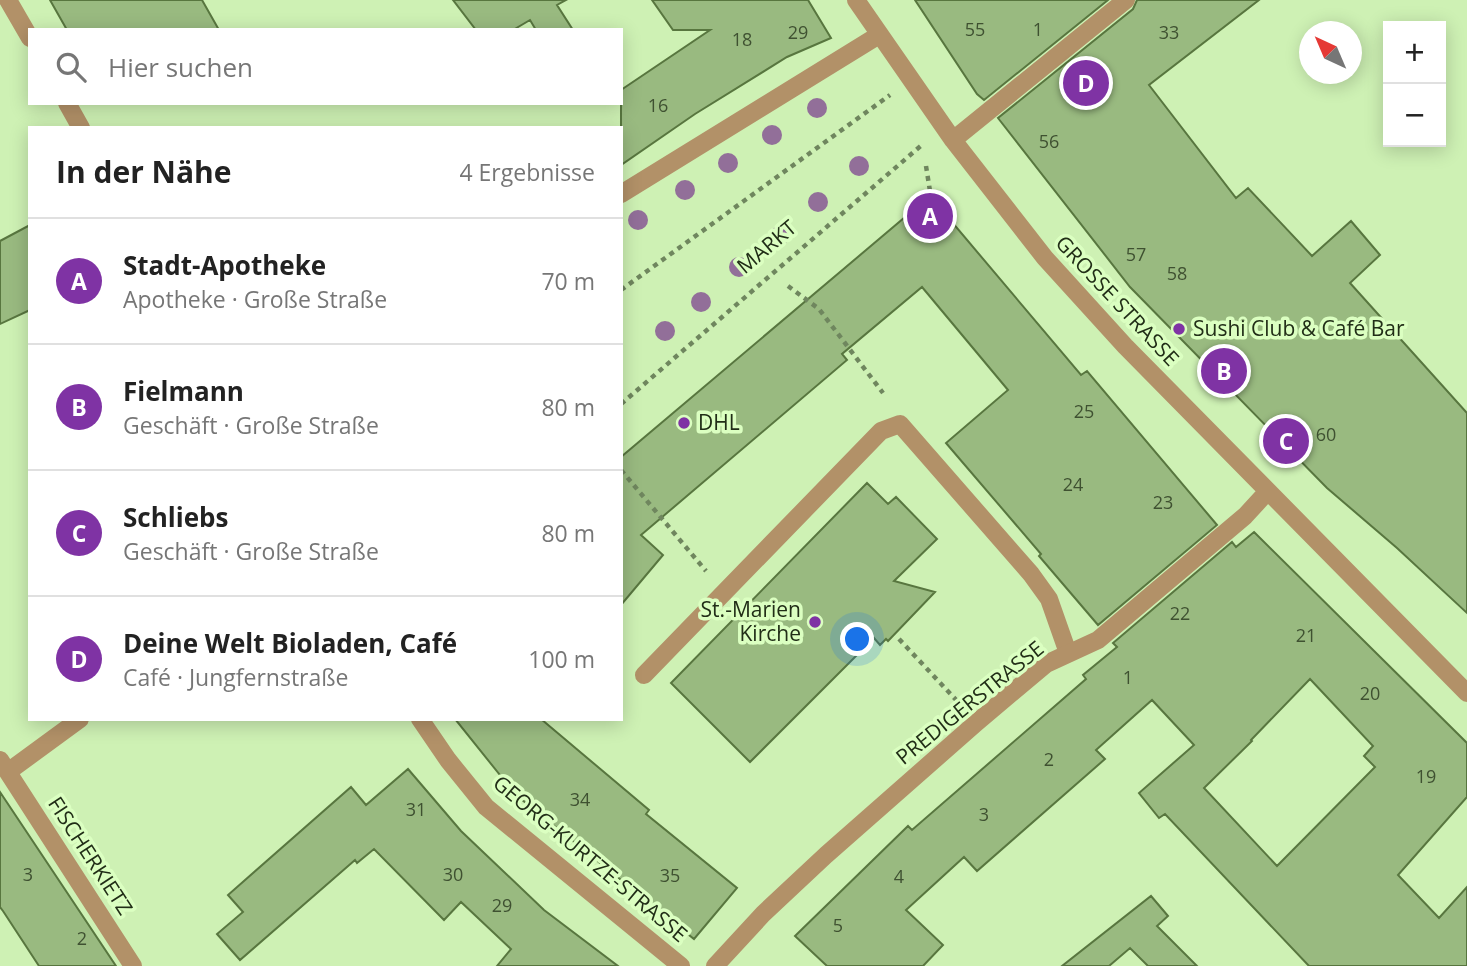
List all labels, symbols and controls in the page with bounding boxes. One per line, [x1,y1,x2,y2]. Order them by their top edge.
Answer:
house number: 55 [965,17,985,41]
house number: 1 [1033,17,1043,41]
house number: 29 [788,20,808,44]
house number: 33 [1159,20,1179,44]
north arrow [1299,21,1362,84]
map controls [1383,21,1446,147]
button: + [1383,21,1446,84]
house number: 18 [732,27,752,51]
search box [28,28,623,105]
icon: search [52,48,90,86]
text: Hier suchen [108,49,253,85]
pin: D [1063,57,1109,109]
button: − [1383,84,1446,147]
house number: 16 [648,93,668,117]
house number: 56 [1039,129,1059,153]
text: In der Nähe [56,151,232,192]
text: 4 Ergebnisse [459,156,595,188]
pin: A [907,190,953,242]
street label: MARKT [731,213,802,279]
street label: GROSSE STRASSE [1050,229,1186,372]
house number: 57 [1126,242,1146,266]
text: Stadt-Apotheke [123,247,326,283]
house number: 58 [1167,261,1187,285]
text: A [71,265,87,297]
text: 70 m [541,265,595,297]
text: Apotheke · Große Straße [123,283,387,315]
place label: Sushi Club & Café Bar [1193,314,1405,342]
marker: Sushi Club & Café Bar [1171,321,1187,337]
pin: B [1201,345,1247,397]
text: Fielmann [123,373,244,409]
text: B [71,391,87,423]
text: 80 m [541,391,595,423]
house number: 25 [1074,399,1094,423]
place label: DHL [698,408,740,436]
text: Geschäft · Große Straße [123,409,379,441]
marker: DHL [676,415,692,431]
pin: C [1263,415,1309,467]
house number: 60 [1316,422,1336,446]
house number: 24 [1063,472,1083,496]
house number: 23 [1153,490,1173,514]
text: Schliebs [123,499,228,535]
text: C [72,517,86,549]
text: 80 m [541,517,595,549]
text: Geschäft · Große Straße [123,535,379,567]
place label: St.-Marien Kirche [701,595,801,647]
house number: 22 [1170,601,1190,625]
marker: St.-Marien Kirche [807,614,823,630]
your location [840,622,874,656]
house number: 21 [1296,623,1316,647]
text: Deine Welt Bioladen, Café [123,625,457,661]
street label: PREDIGERSTRASSE [890,634,1049,770]
text: D [70,643,88,675]
text: 100 m [528,643,595,675]
text: Café · Jungfernstraße [123,661,349,693]
house number: 1 [1123,665,1133,689]
house number: 20 [1360,681,1380,705]
house number: 2 [1044,747,1054,771]
house number: 19 [1416,764,1436,788]
street label: GEORG-KURTZE-STRASSE [488,769,694,948]
house number: 34 [570,787,590,811]
street label: FISCHERKIETZ [42,791,139,920]
house number: 31 [406,797,426,821]
house number: 3 [979,802,989,826]
house number: 3 [23,862,33,886]
house number: 30 [443,862,463,886]
house number: 35 [660,863,680,887]
house number: 4 [894,864,904,888]
house number: 29 [492,893,512,917]
house number: 5 [833,913,843,937]
house number: 2 [77,926,87,950]

